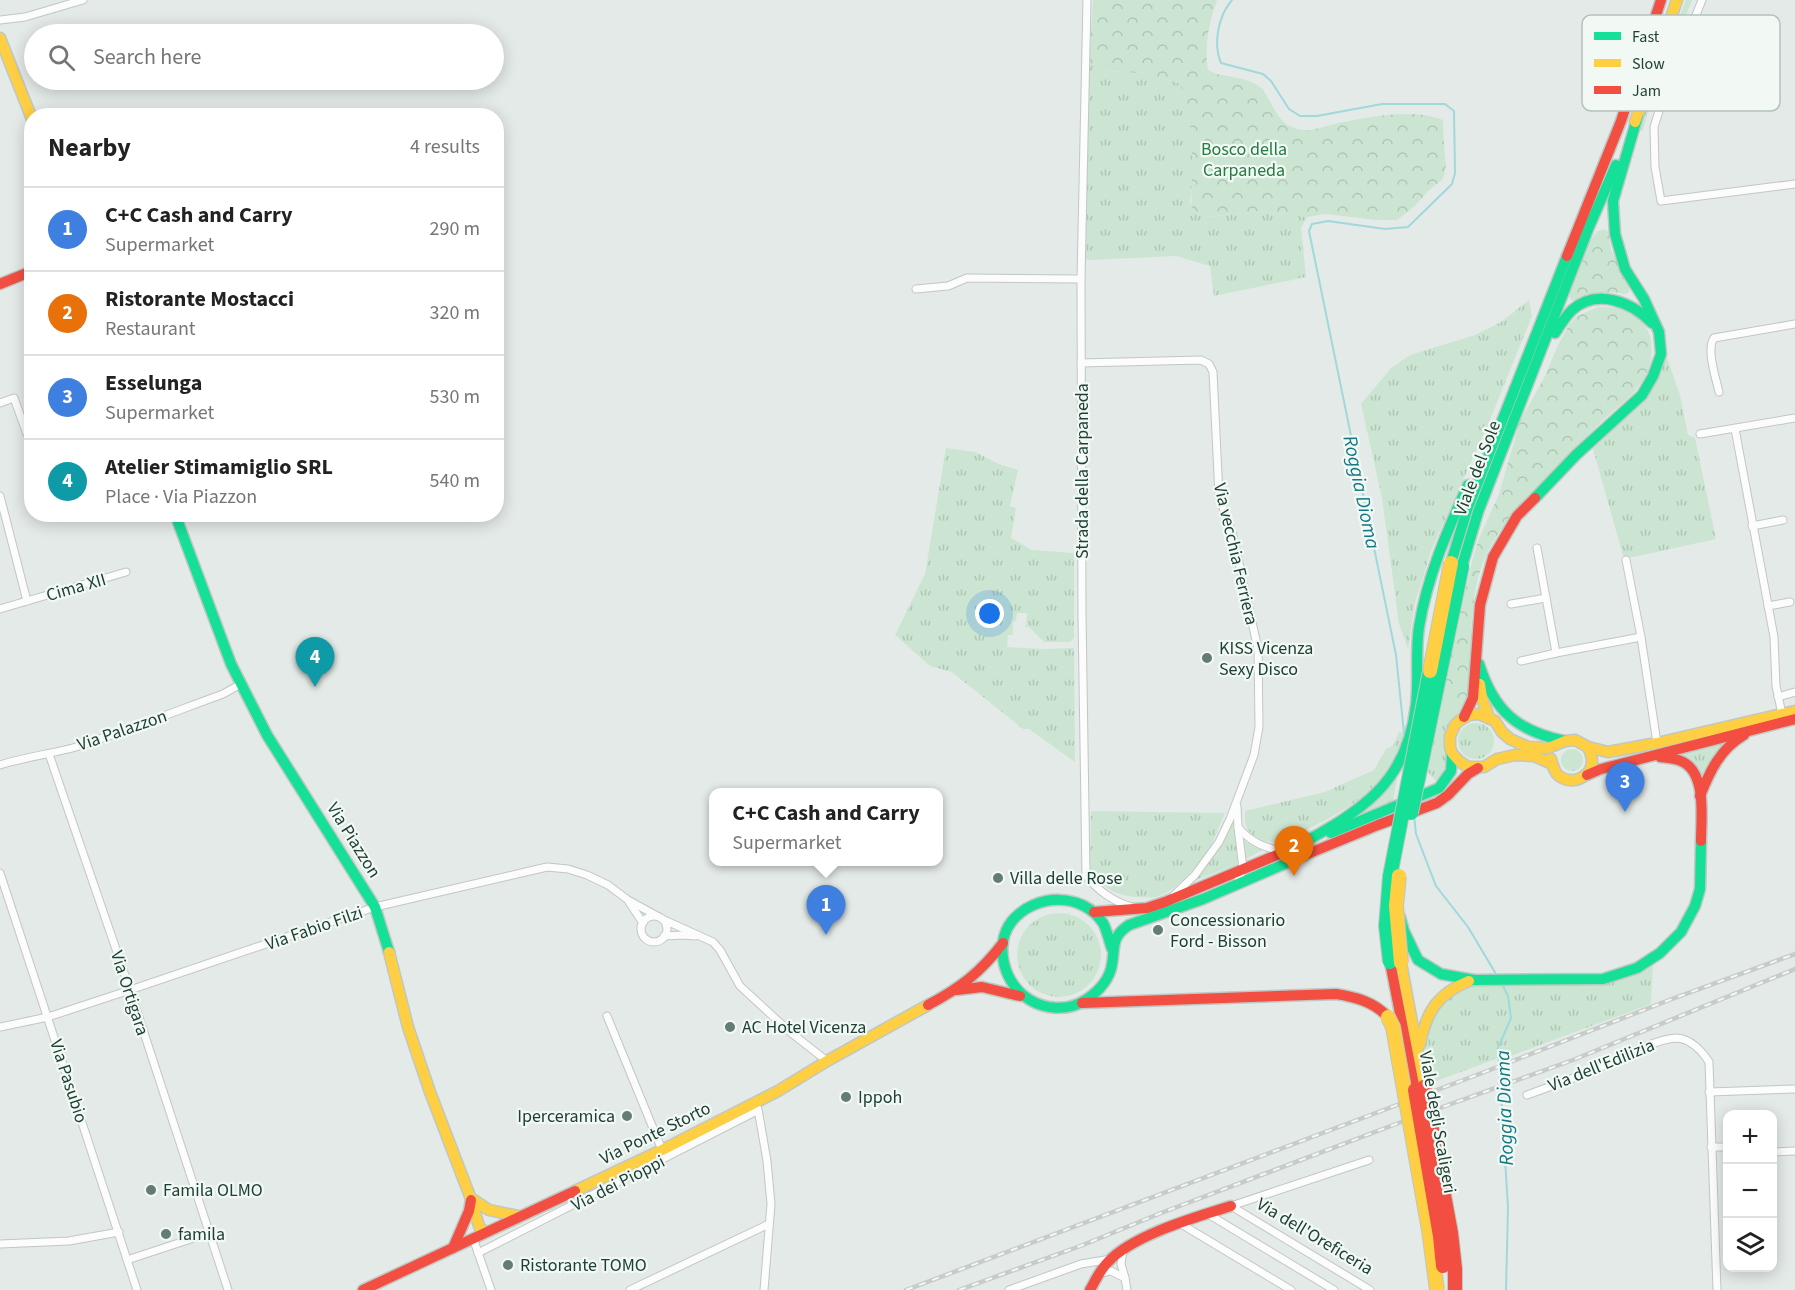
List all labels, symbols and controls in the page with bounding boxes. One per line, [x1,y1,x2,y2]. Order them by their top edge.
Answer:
legend [1582,15,1780,111]
search box [24,24,504,90]
text: Fast [1632,26,1660,48]
icon: search [45,41,78,74]
text: Search here [93,41,201,73]
text: Slow [1632,53,1665,75]
text: Jam [1632,80,1661,102]
text: Nearby [48,129,131,166]
text: 4 results [410,133,480,161]
park label: Bosco della Carpaneda [1201,137,1287,183]
text: C+C Cash and Carry [105,199,292,231]
text: 1 [62,215,73,243]
text: 290 m [430,215,480,243]
text: Supermarket [105,231,214,259]
text: Ristorante Mostacci [105,283,294,315]
text: 2 [62,299,73,327]
text: 320 m [430,299,480,327]
text: Restaurant [105,315,196,343]
text: Esselunga [105,367,202,399]
text: 3 [62,383,73,411]
text: 530 m [430,383,480,411]
street label: Strada della Carpaneda [1070,383,1095,559]
text: Supermarket [105,399,214,427]
street label: Viale del Sole [1448,417,1507,519]
water label: Roggia Dioma [1335,433,1387,552]
text: Atelier Stimamiglio SRL [105,451,333,483]
text: 4 [62,467,73,495]
text: 540 m [430,467,480,495]
street label: Via vecchia Ferriera [1207,481,1264,628]
text: Place · Via Piazzon [105,483,257,511]
street label: Cima XII [43,567,109,608]
your location [975,599,1004,628]
place label: KISS Vicenza Sexy Disco [1219,636,1313,682]
pin: 4 [296,638,334,687]
marker: KISS Vicenza Sexy Disco [1200,651,1214,665]
street label: Via Palazzon [74,703,170,757]
pin: 3 [1606,762,1644,812]
popup [709,788,943,866]
text: C+C Cash and Carry [732,797,920,829]
street label: Via Piazzon [321,798,387,883]
pin: 2 [1274,826,1314,876]
text: Supermarket [732,829,841,857]
place label: Villa delle Rose [1010,866,1122,891]
marker: Villa delle Rose [991,871,1005,885]
pin: 1 [806,886,846,935]
street label: Via Fabio Filzi [262,900,366,957]
place label: Concessionario Ford - Bisson [1170,908,1285,954]
marker: Concessionario Ford - Bisson [1151,923,1165,937]
street label: Via Ortigara [104,948,155,1039]
place label: AC Hotel Vicenza [742,1015,866,1040]
marker: AC Hotel Vicenza [723,1020,737,1034]
street label: Via dell'Edilizia [1544,1033,1658,1098]
street label: Via Pasubio [43,1036,94,1126]
street label: Viale degli Scaligeri [1413,1049,1462,1195]
water label: Roggia Dioma [1489,1050,1521,1166]
place label: Ippoh [858,1085,902,1110]
marker: Ippoh [839,1090,853,1104]
street label: Via Ponte Storto [595,1096,715,1171]
place label: Iperceramica [517,1104,615,1129]
marker: Iperceramica [620,1109,634,1123]
map controls [1723,1110,1777,1272]
button: + [1723,1110,1777,1164]
street label: Via dei Pioppi [567,1149,669,1218]
button: − [1723,1164,1777,1218]
place label: Famila OLMO [163,1178,263,1203]
marker: Famila OLMO [144,1183,158,1197]
street label: Via dell'Oreficeria [1252,1192,1378,1281]
button: layers [1723,1218,1777,1272]
place label: famila [178,1222,225,1247]
marker: famila [159,1227,173,1241]
place label: Ristorante TOMO [520,1253,647,1278]
marker: Ristorante TOMO [501,1258,515,1272]

